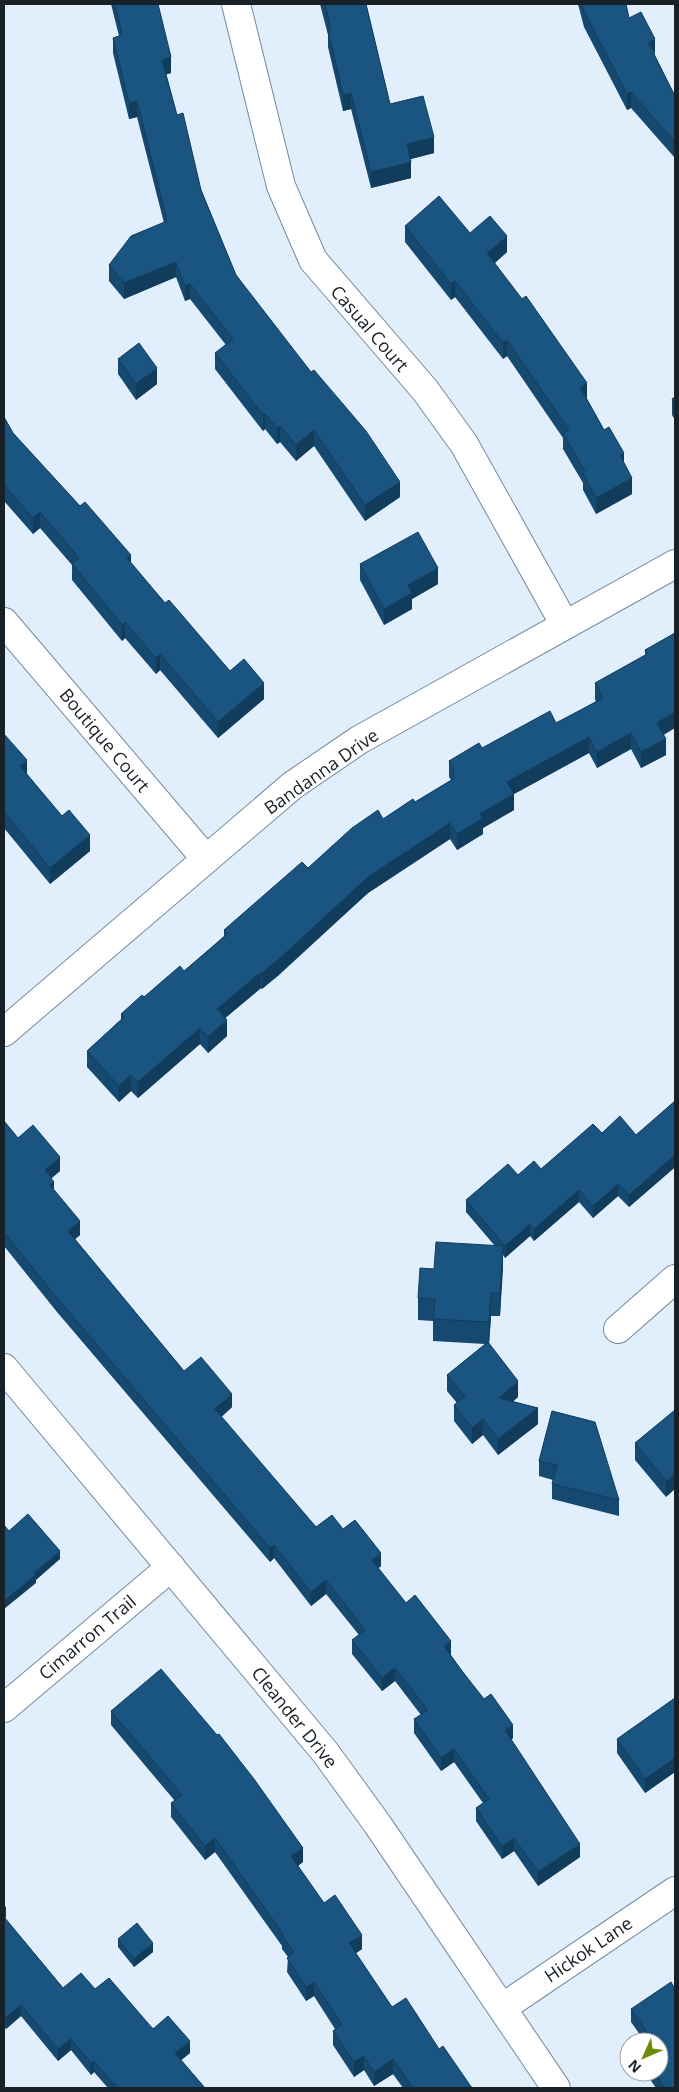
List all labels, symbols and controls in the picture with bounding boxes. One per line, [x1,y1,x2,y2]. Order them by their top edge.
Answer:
street label: Casual Court [326,280,414,376]
street label: Boutique Court [55,683,155,797]
street label: Bandanna Drive [259,723,383,819]
street label: Cimarron Trail [33,1589,141,1685]
street label: Cleander Drive [247,1661,343,1773]
street label: Hickok Lane [539,1911,637,1987]
north arrow [619,2032,669,2082]
text: N [624,2056,645,2077]

